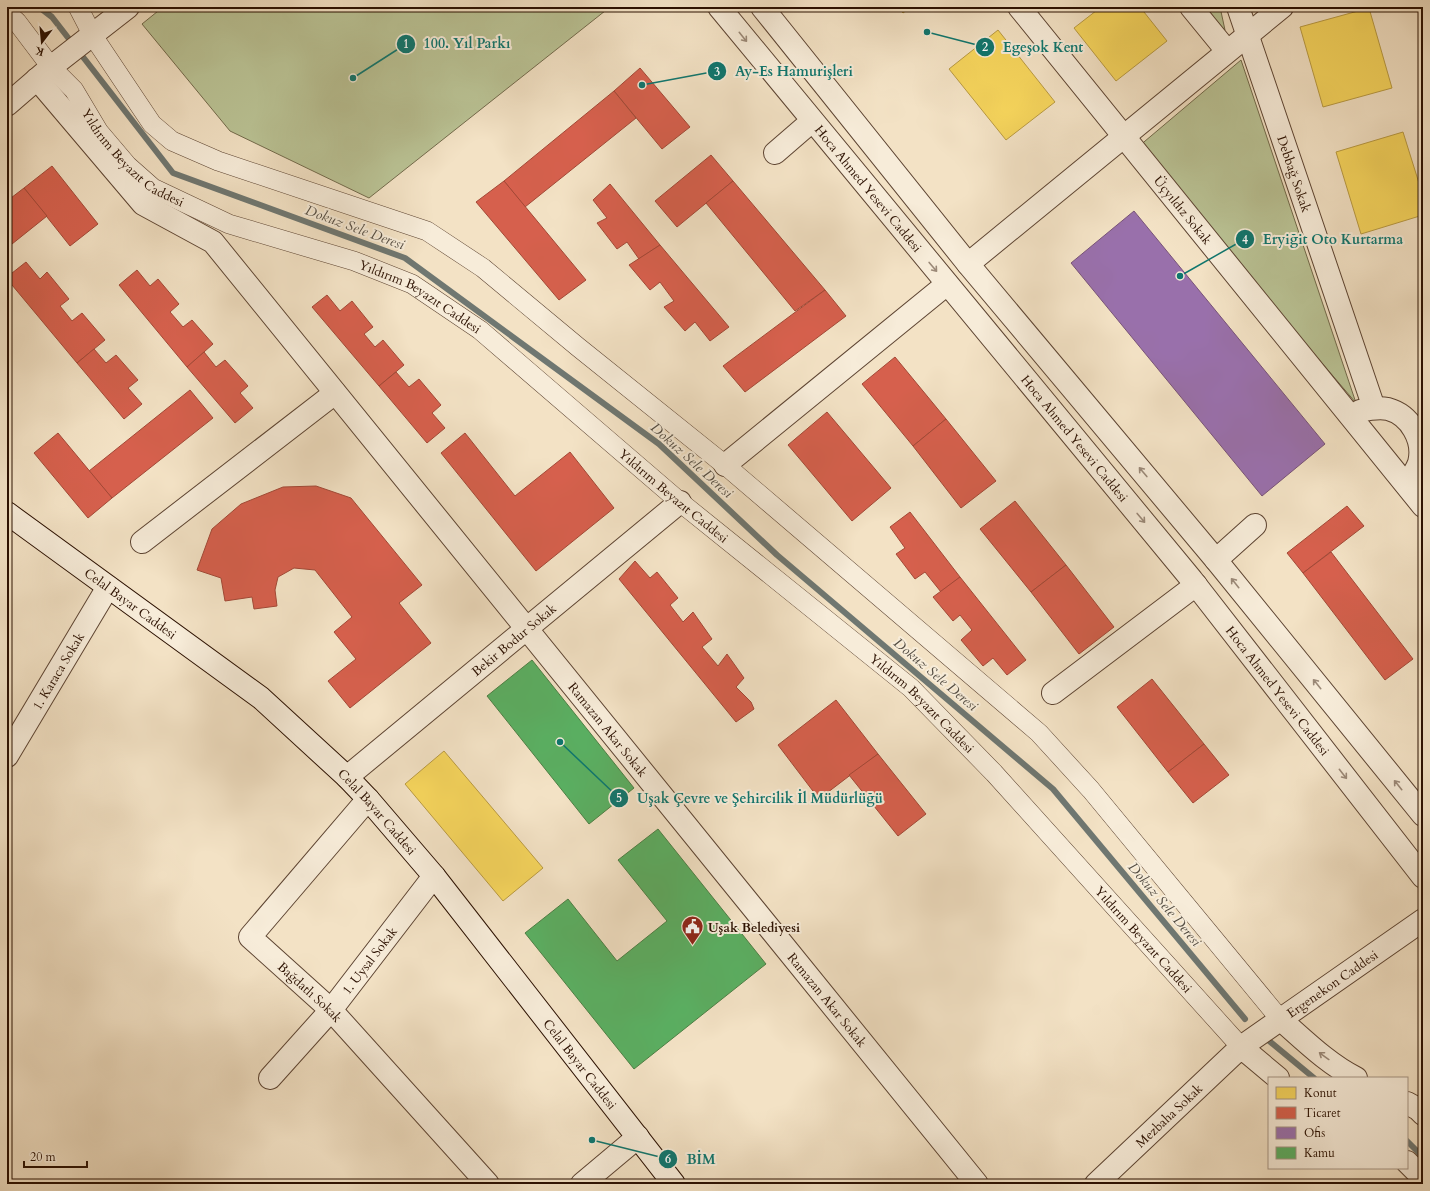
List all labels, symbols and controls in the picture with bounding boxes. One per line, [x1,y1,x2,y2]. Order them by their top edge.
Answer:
north arrow [22,22,62,62]
callout: 100. Yıl Parkı [396,31,518,57]
one-way arrow [739,32,748,43]
text: 100. Yıl Parkı [424,34,511,53]
callout: Egeşok Kent [975,34,1092,60]
text: 1 [403,36,409,52]
text: Egeşok Kent [1003,38,1083,57]
text: 2 [982,39,988,55]
text: K [33,43,46,60]
callout: Ay-Es Hamurişleri [707,58,861,84]
text: Ay-Es Hamurişleri [735,62,853,81]
text: 3 [714,64,720,80]
street label: Yıldırım Beyazıt Caddesi [77,105,187,212]
street label: Hoca Ahmed Yesevi Caddesi [810,122,926,256]
street label: Debbağ Sokak [1272,133,1315,215]
street label: Üçyıldız Sokak [1149,172,1216,249]
water label: Dokuz Sele Deresi [303,201,407,254]
callout: Eryiğit Oto Kurtarma [1235,226,1411,252]
text: Eryiğit Oto Kurtarma [1263,230,1403,249]
text: 4 [1242,232,1248,248]
street label: Yıldırım Beyazıt Caddesi [356,256,485,338]
one-way arrow [929,262,938,272]
street label: Hoca Ahmed Yesevi Caddesi [1016,371,1132,506]
water label: Dokuz Sele Deresi [647,418,737,502]
street label: Yıldırım Beyazıt Caddesi [614,445,732,548]
one-way arrow [1138,467,1147,478]
one-way arrow [1136,513,1145,524]
street label: Celal Bayar Caddesi [80,564,180,644]
one-way arrow [1230,578,1239,589]
street label: Bekir Bodur Sokak [468,600,560,681]
street label: Hoca Ahmed Yesevi Caddesi [1221,623,1333,760]
street label: 1. Karaca Sokak [29,629,89,714]
water label: Dokuz Sele Deresi [890,634,982,715]
street label: Yıldırım Beyazıt Caddesi [865,650,978,758]
street label: Ramazan Akar Sokak [564,679,651,781]
one-way arrow [1312,679,1321,689]
street label: Celal Bayar Caddesi [334,765,420,859]
one-way arrow [1339,768,1347,779]
one-way arrow [1394,780,1403,790]
callout: Uşak Çevre ve Şehircilik İl Müdürlüğü [609,785,891,811]
text: Uşak Çevre ve Şehircilik İl Müdürlüğü [637,788,883,808]
text: 5 [616,790,622,806]
water label: Dokuz Sele Deresi [1124,858,1206,951]
street label: Yıldırım Beyazıt Caddesi [1090,883,1196,997]
public building icon: Uşak Belediyesi [680,914,706,947]
place label: Uşak Belediyesi [708,919,800,937]
street label: 1. Uysal Sokak [338,923,402,998]
street label: Ergenekon Caddesi [1283,946,1382,1022]
street label: Ramazan Akar Sokak [783,949,870,1051]
street label: Bağdatlı Sokak [273,958,346,1027]
street label: Celal Bayar Caddesi [539,1015,621,1114]
one-way arrow [1319,1052,1330,1060]
legend [1268,1077,1408,1169]
street label: Mezbaha Sokak [1132,1080,1207,1152]
text: Konut [1304,1085,1337,1101]
text: Ticaret [1304,1105,1341,1121]
text: Ofis [1304,1125,1325,1141]
scale bar [24,1143,87,1169]
text: Kamu [1304,1145,1335,1161]
callout: BİM [658,1146,723,1172]
text: 20 m [30,1149,57,1165]
text: BİM [686,1149,716,1169]
text: 6 [665,1151,671,1167]

